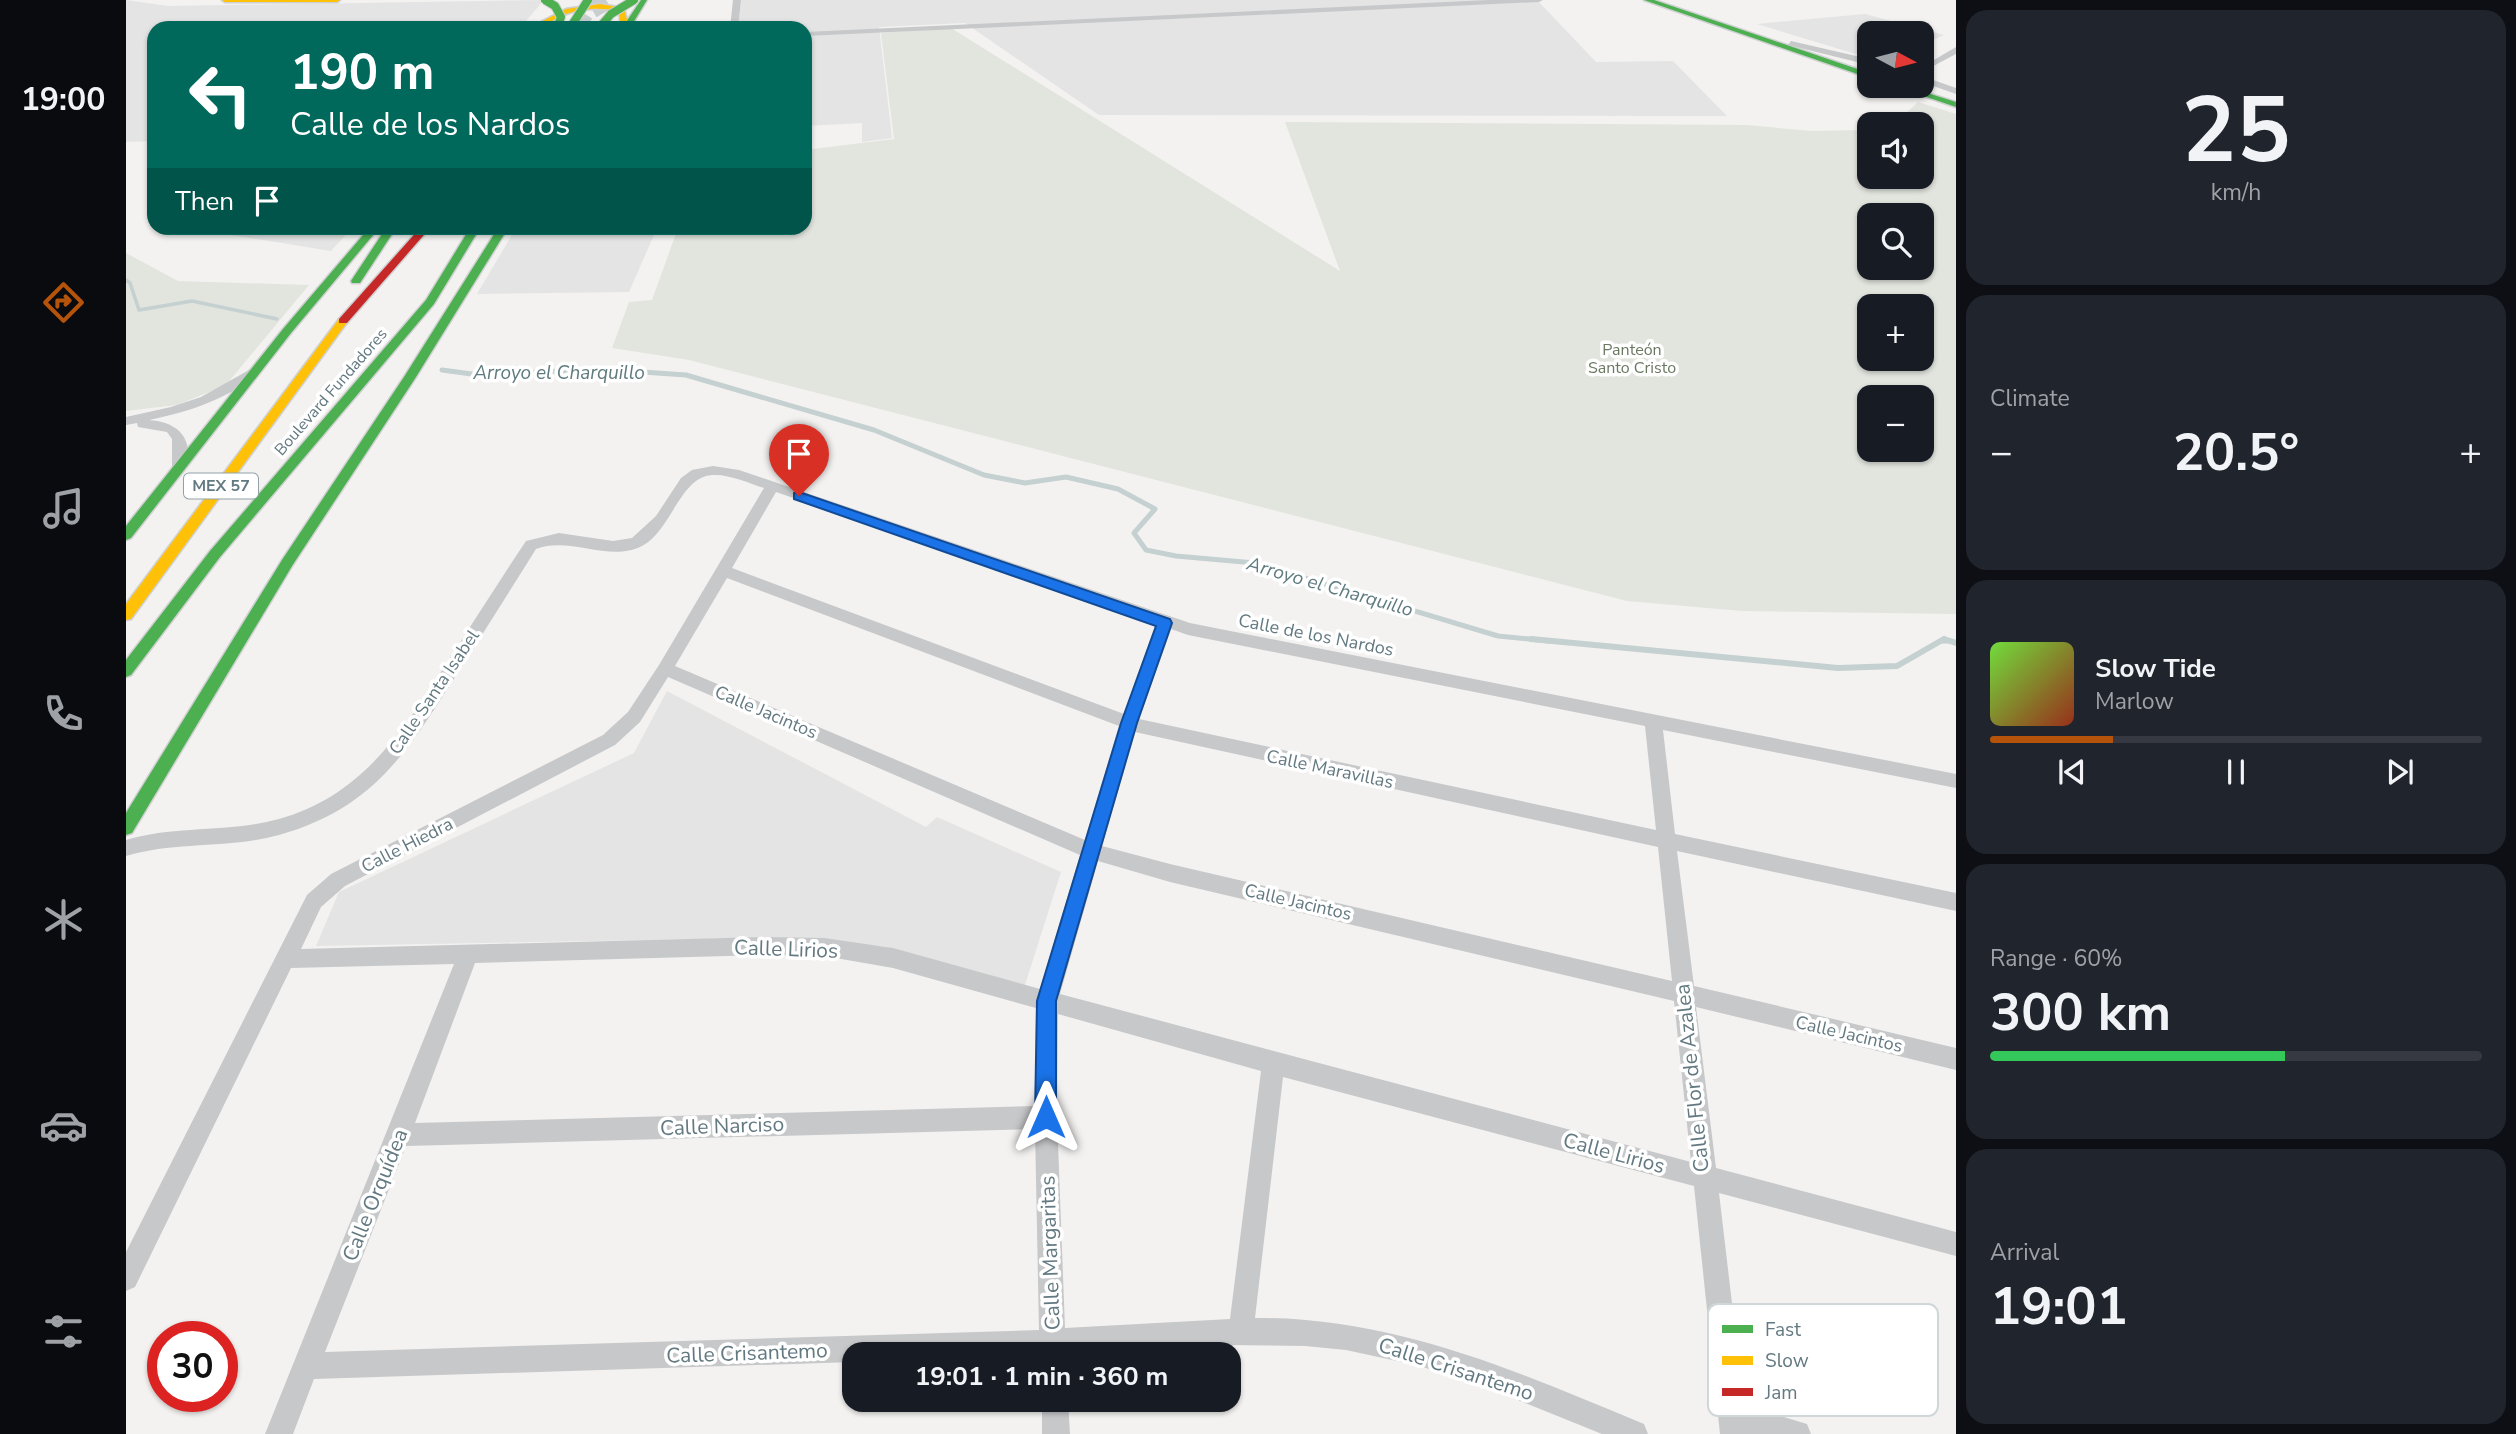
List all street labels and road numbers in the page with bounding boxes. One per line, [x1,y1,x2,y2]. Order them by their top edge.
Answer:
street label: Boulevard Fundadores [270,324,392,460]
road number: MEX 57 [184,474,258,499]
street label: Calle de los Nardos [1236,608,1396,662]
street label: Calle Santa Isabel [383,624,485,759]
street label: Calle Jacintos [711,680,821,744]
street label: Calle Maravillas [1264,744,1396,794]
street label: Calle Hiedra [357,812,457,878]
street label: Calle Jacintos [1242,878,1354,926]
street label: Calle Lirios [733,933,839,965]
street label: Calle Flor de Azalea [1668,982,1716,1174]
street label: Calle Jacintos [1793,1010,1905,1058]
street label: Calle Narciso [659,1110,785,1142]
street label: Calle Orquídea [336,1125,414,1265]
street label: Calle Lirios [1560,1126,1668,1180]
street label: Calle Margaritas [1033,1175,1067,1331]
street label: Calle Crisantemo [1375,1331,1537,1407]
street label: Calle Crisantemo [666,1336,828,1370]

